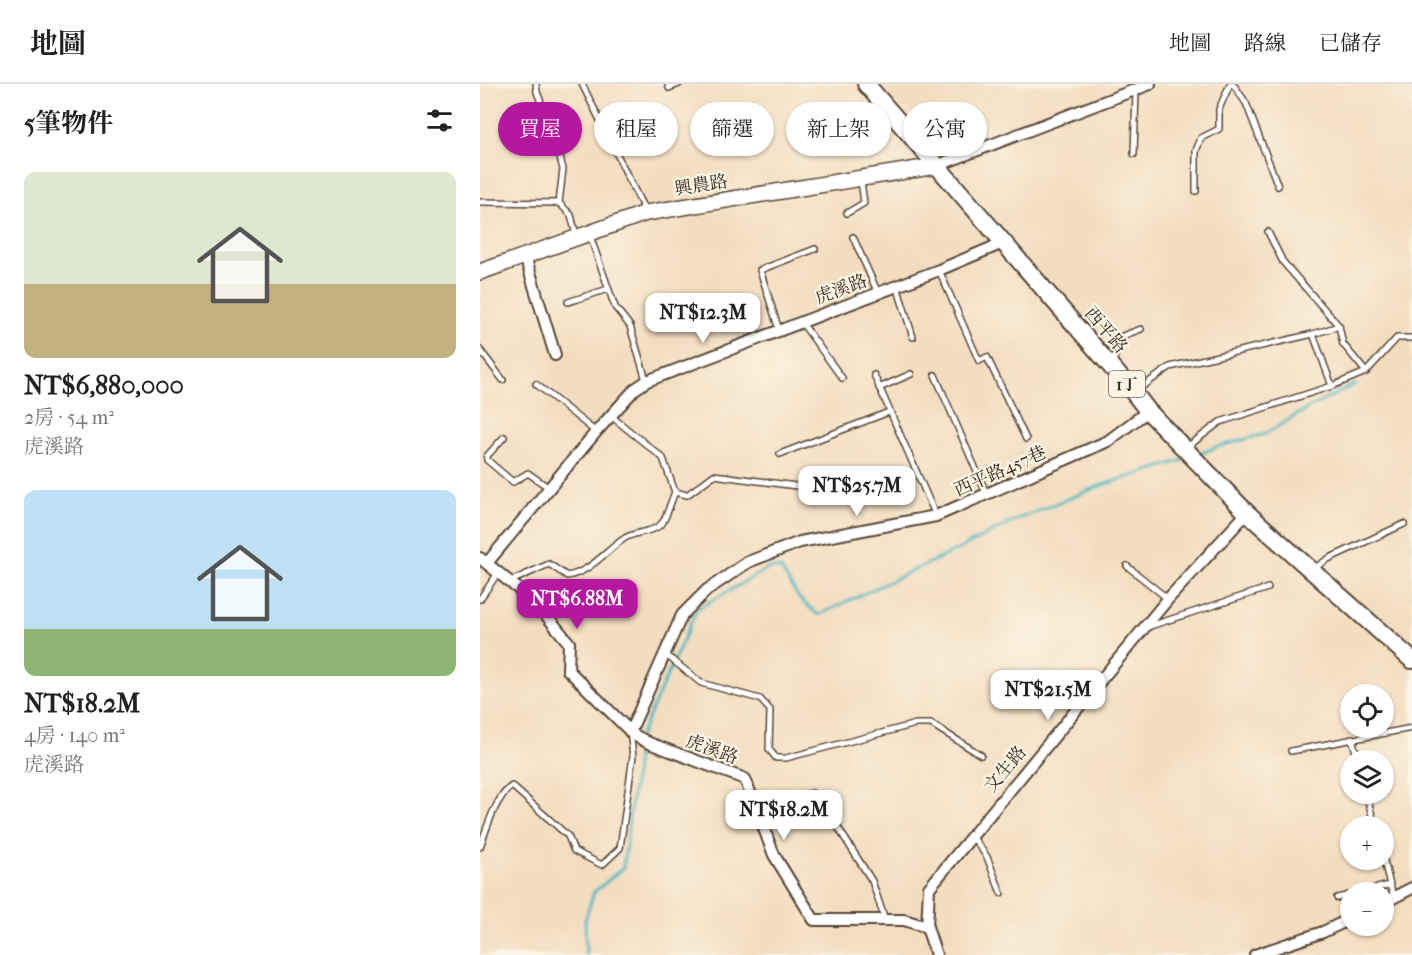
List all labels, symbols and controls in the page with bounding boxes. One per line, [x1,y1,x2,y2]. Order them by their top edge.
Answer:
text: 地圖 [30,27,86,60]
text: 地圖 [1169,31,1211,55]
text: 路線 [1244,31,1286,55]
text: 已儲存 [1319,31,1382,55]
chip: 買屋 [498,102,582,156]
chip: 租屋 [594,102,678,156]
chip: 篩選 [690,102,774,156]
chip: 新上架 [786,102,891,156]
chip: 公寓 [903,102,987,156]
icon: filters [423,104,456,137]
text: 5筆物件 [24,108,113,139]
street label: 興農路 [673,171,729,200]
icon: home [186,211,294,319]
street label: 虎溪路 [812,270,870,309]
pin: NT$12.3M [641,293,765,344]
text: NT$12.3M [659,301,747,324]
street label: 西平路 [1080,303,1131,358]
text: NT$6,880,000 [24,370,184,401]
road number: 1丁 [1109,371,1145,397]
text: 2房 · 54 m² [24,406,114,429]
text: 虎溪路 [24,435,84,458]
street label: 西平路457巷 [951,442,1050,501]
pin: NT$25.7M [795,466,919,517]
text: NT$25.7M [812,474,902,497]
icon: home [186,529,294,637]
pin: NT$6.88M [515,579,639,630]
text: NT$6.88M [531,587,623,610]
pin: NT$21.5M [986,670,1110,721]
text: NT$21.5M [1004,678,1092,701]
map controls [1340,684,1394,936]
button: locate [1340,684,1394,738]
text: NT$18.2M [24,688,140,719]
text: 4房 · 140 m² [24,724,125,747]
street label: 虎溪路 [683,730,741,769]
street label: 文生路 [980,742,1031,797]
button: layers [1340,750,1394,804]
text: 虎溪路 [24,753,84,776]
pin: NT$18.2M [722,790,846,841]
text: NT$18.2M [739,798,829,821]
button: + [1340,816,1394,870]
button: − [1340,882,1394,936]

